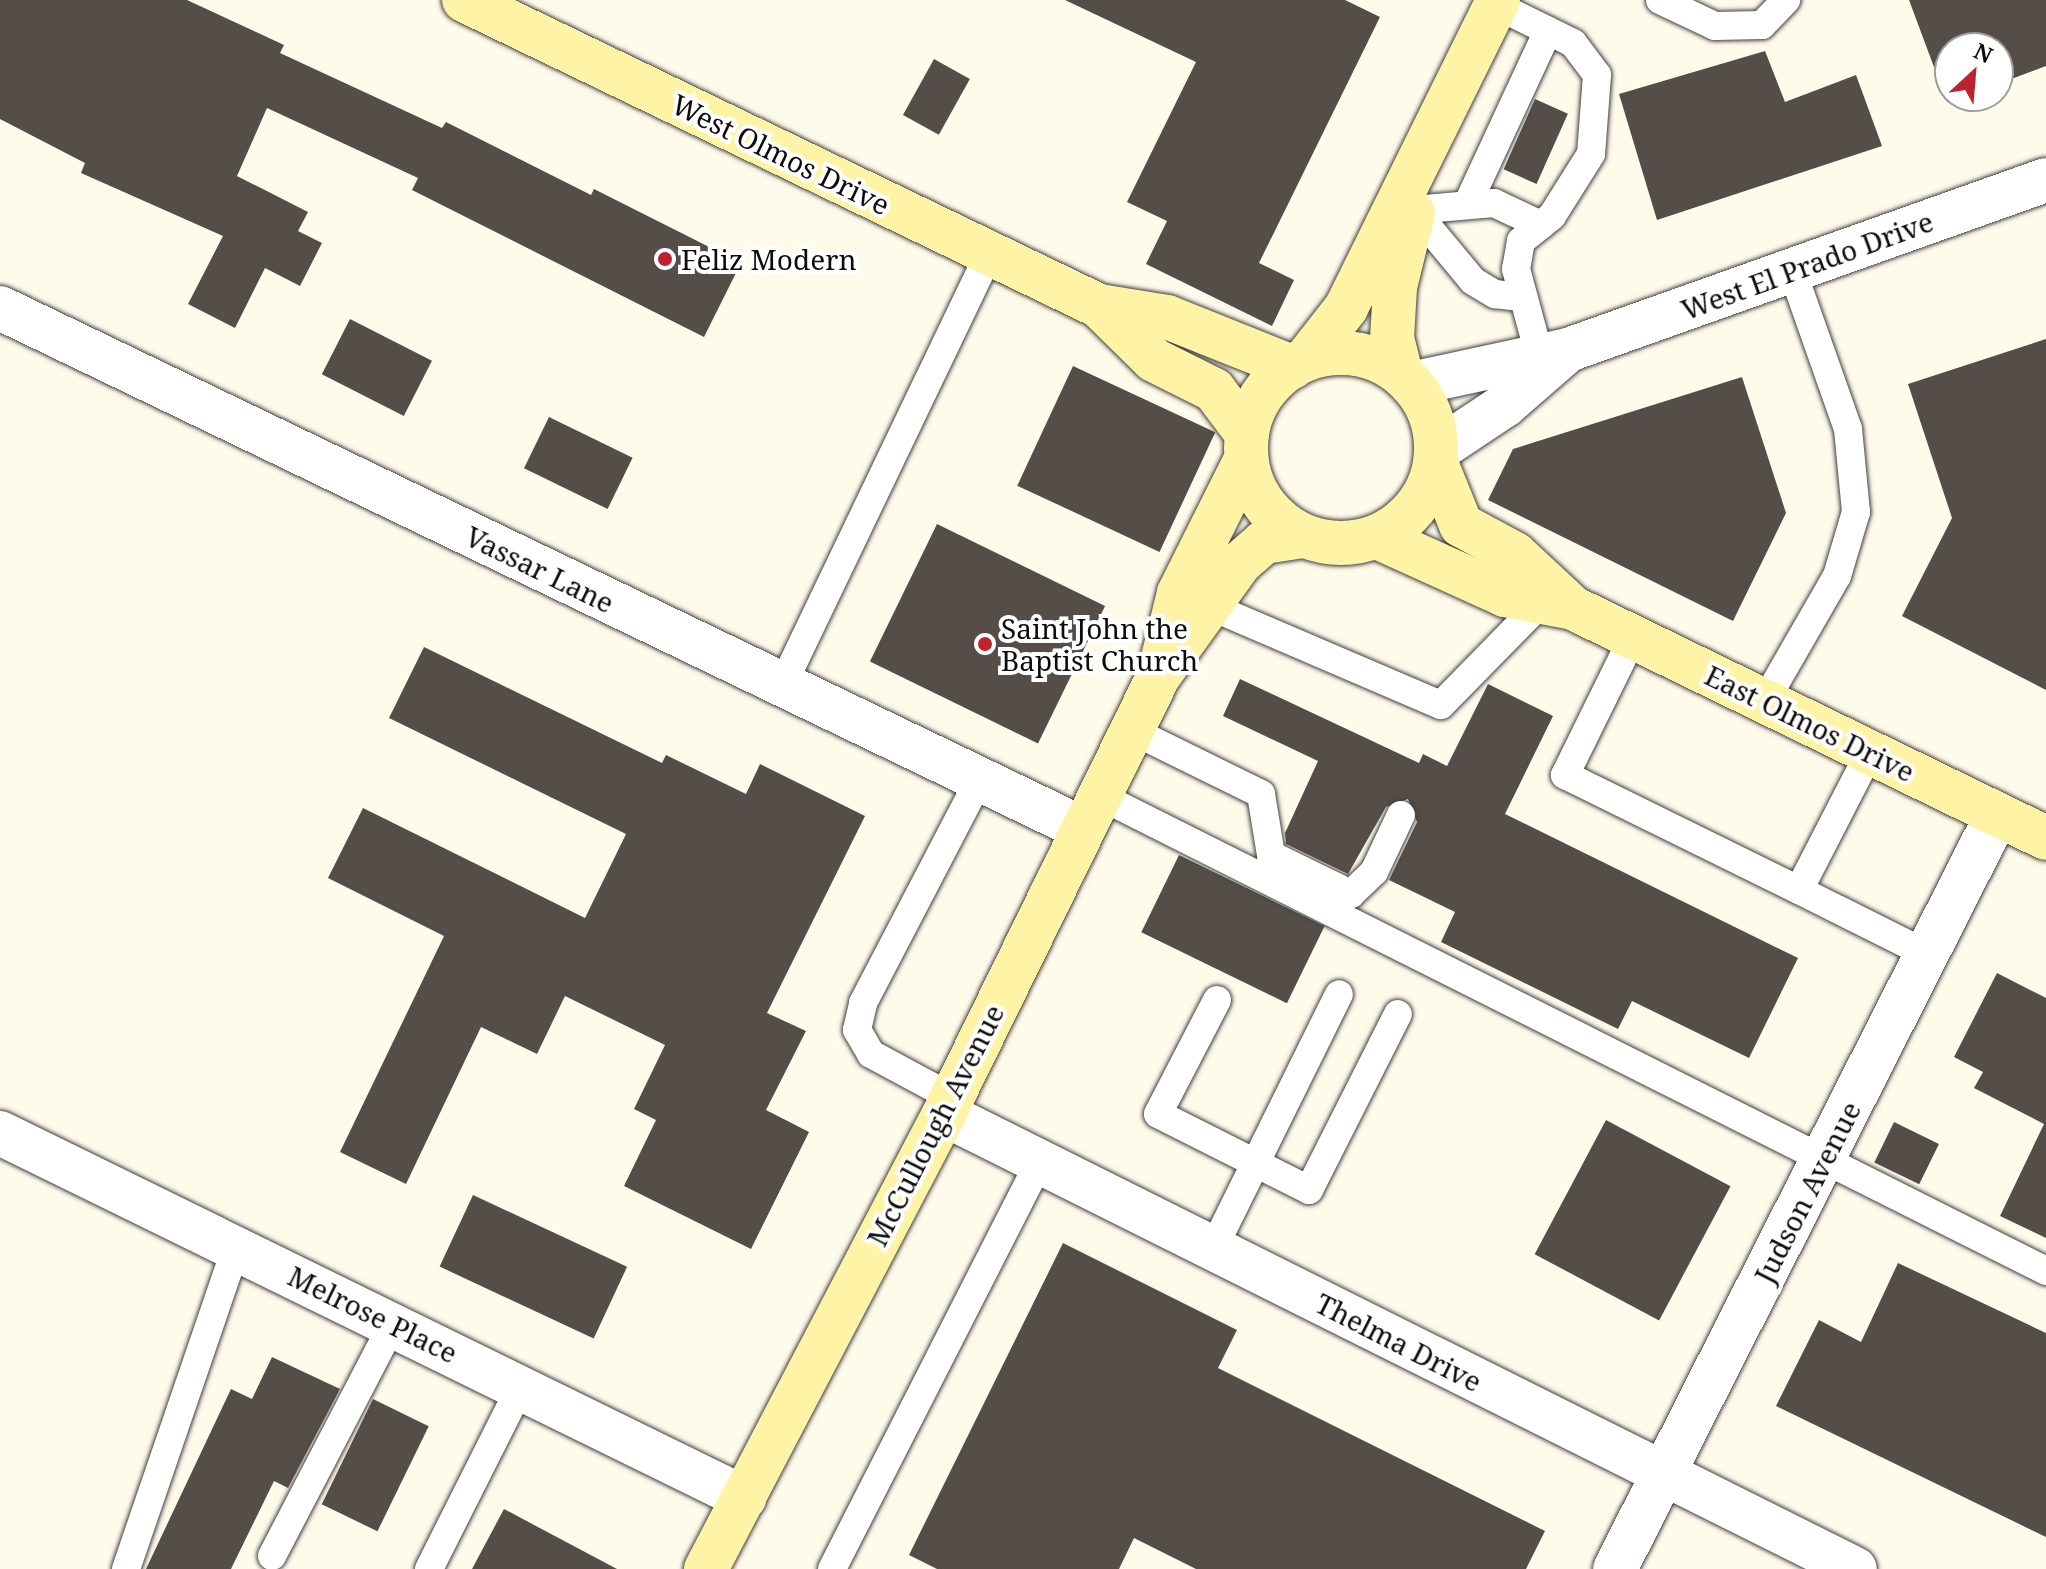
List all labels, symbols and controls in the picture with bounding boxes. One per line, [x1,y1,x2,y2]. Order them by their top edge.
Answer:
north arrow [1934,32,2014,112]
text: N [1969,35,1998,70]
street label: West Olmos Drive [667,87,895,221]
street label: West El Prado Drive [1677,204,1937,326]
place label: Feliz Modern [681,242,856,276]
marker: Feliz Modern [656,250,674,268]
street label: Vassar Lane [460,519,620,619]
place label: Saint John the Baptist Church [1001,611,1198,677]
marker: Saint John the Baptist Church [976,635,994,653]
street label: East Olmos Drive [1700,658,1920,788]
street label: McCullough Avenue [860,999,1010,1251]
street label: Judson Avenue [1747,1096,1867,1288]
street label: Melrose Place [283,1259,463,1369]
street label: Thelma Drive [1310,1286,1488,1398]

